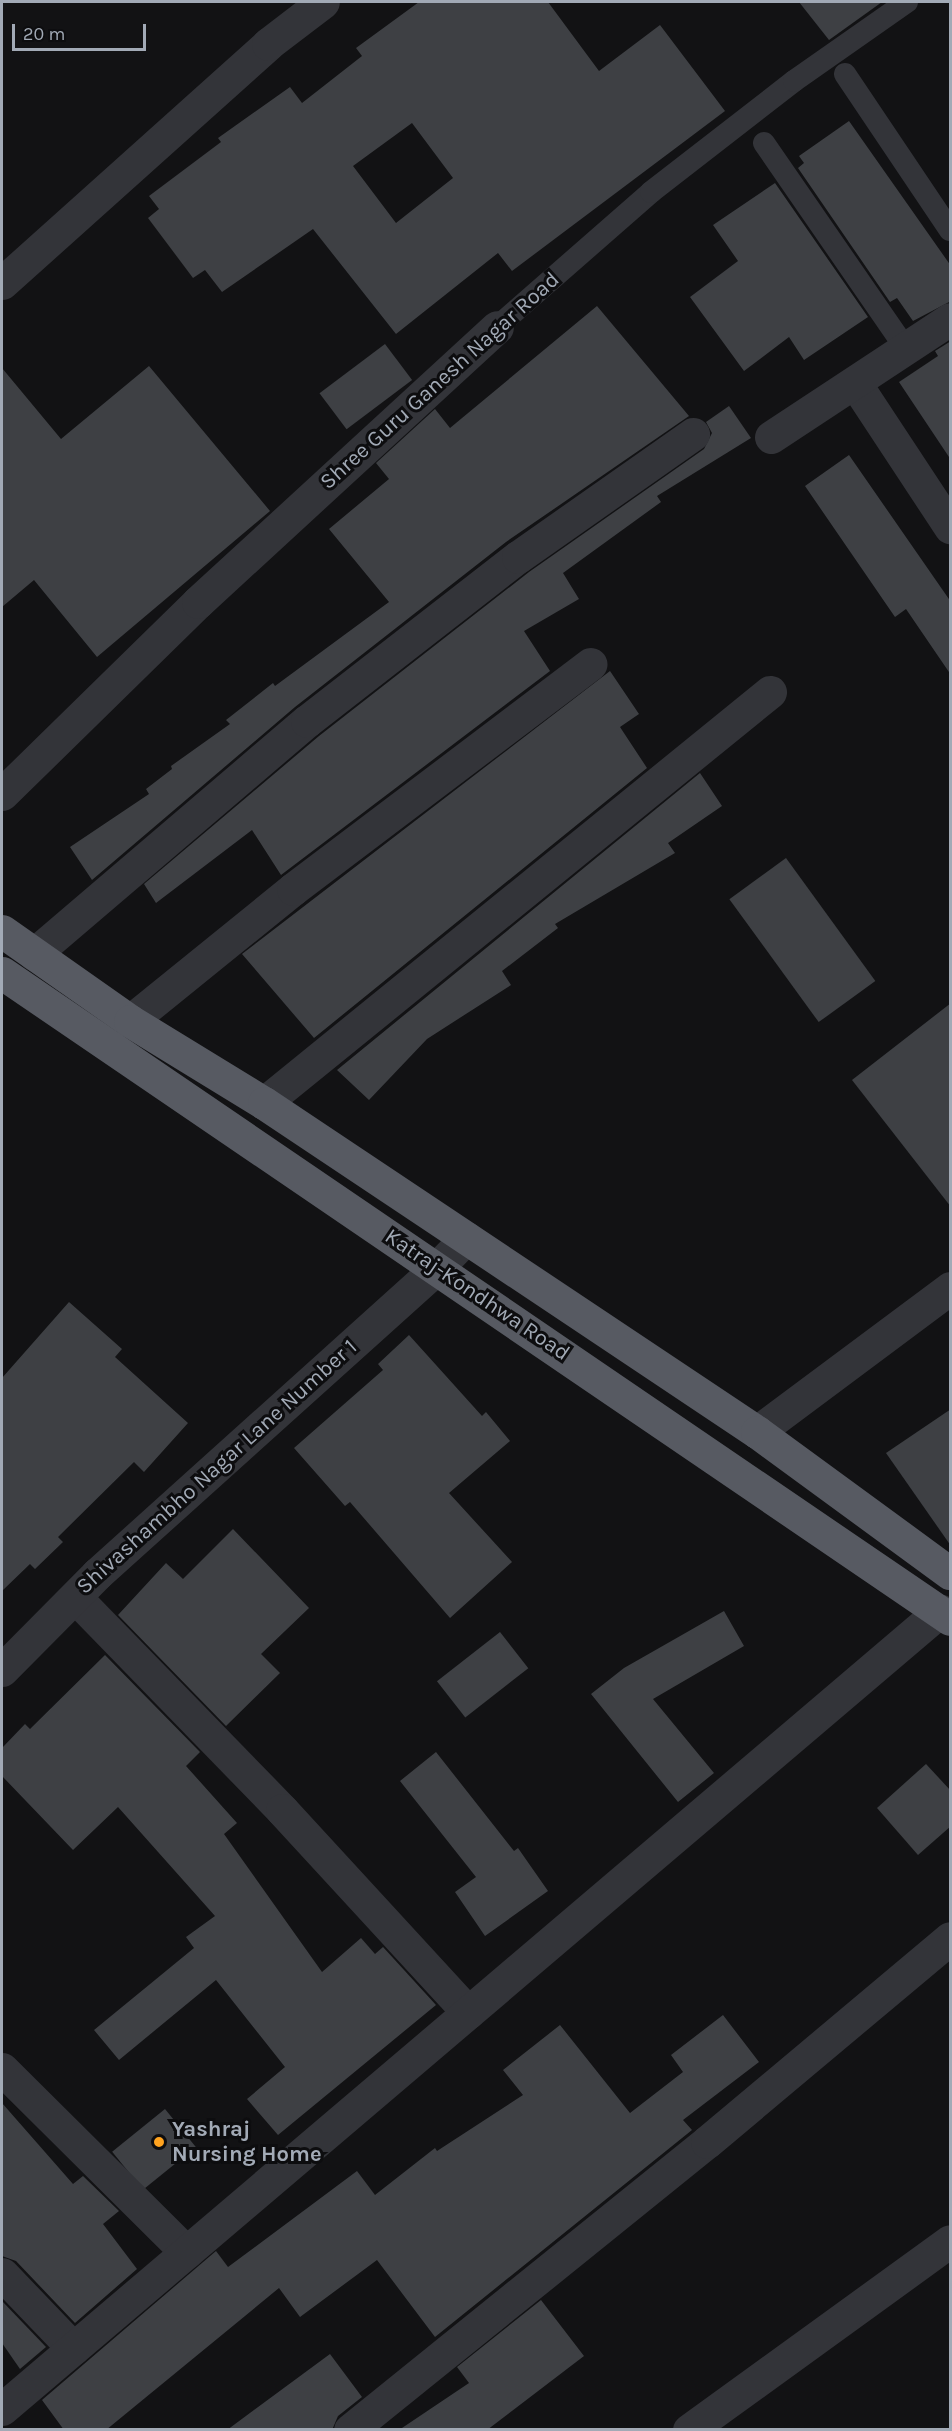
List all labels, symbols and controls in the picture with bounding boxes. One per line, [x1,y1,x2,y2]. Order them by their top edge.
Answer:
scale bar [15,12,148,50]
text: 20 m [23,23,65,45]
street label: Shree Guru Ganesh Nagar Road [315,267,565,495]
street label: Katraj-Kondhwa Road [380,1223,574,1367]
street label: Shivashambho Nagar Lane Number 1 [71,1334,363,1600]
place label: Yashraj Nursing Home [172,2116,322,2168]
marker: Yashraj Nursing Home [150,2133,168,2151]

